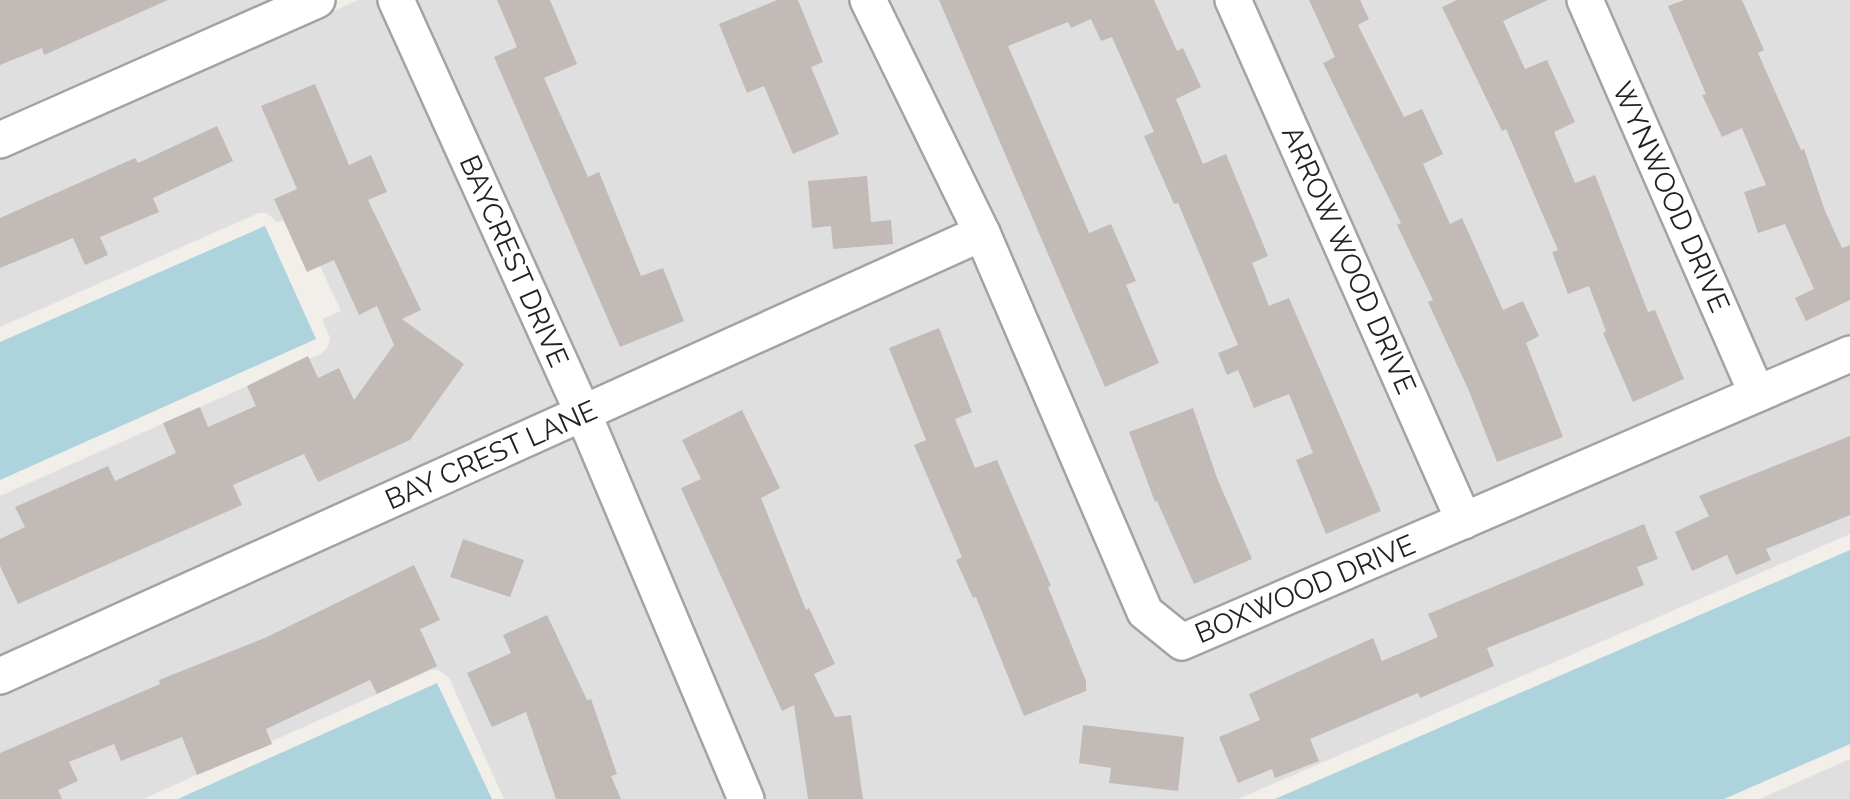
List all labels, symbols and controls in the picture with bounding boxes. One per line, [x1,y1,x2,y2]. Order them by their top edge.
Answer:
street label: WYNWOOD DRIVE [1605,77,1737,317]
street label: ARROW WOOD DRIVE [1275,121,1423,399]
street label: BAYCREST DRIVE [453,150,575,372]
street label: BAY CREST LANE [380,394,602,516]
street label: BOXWOOD DRIVE [1190,528,1420,650]

